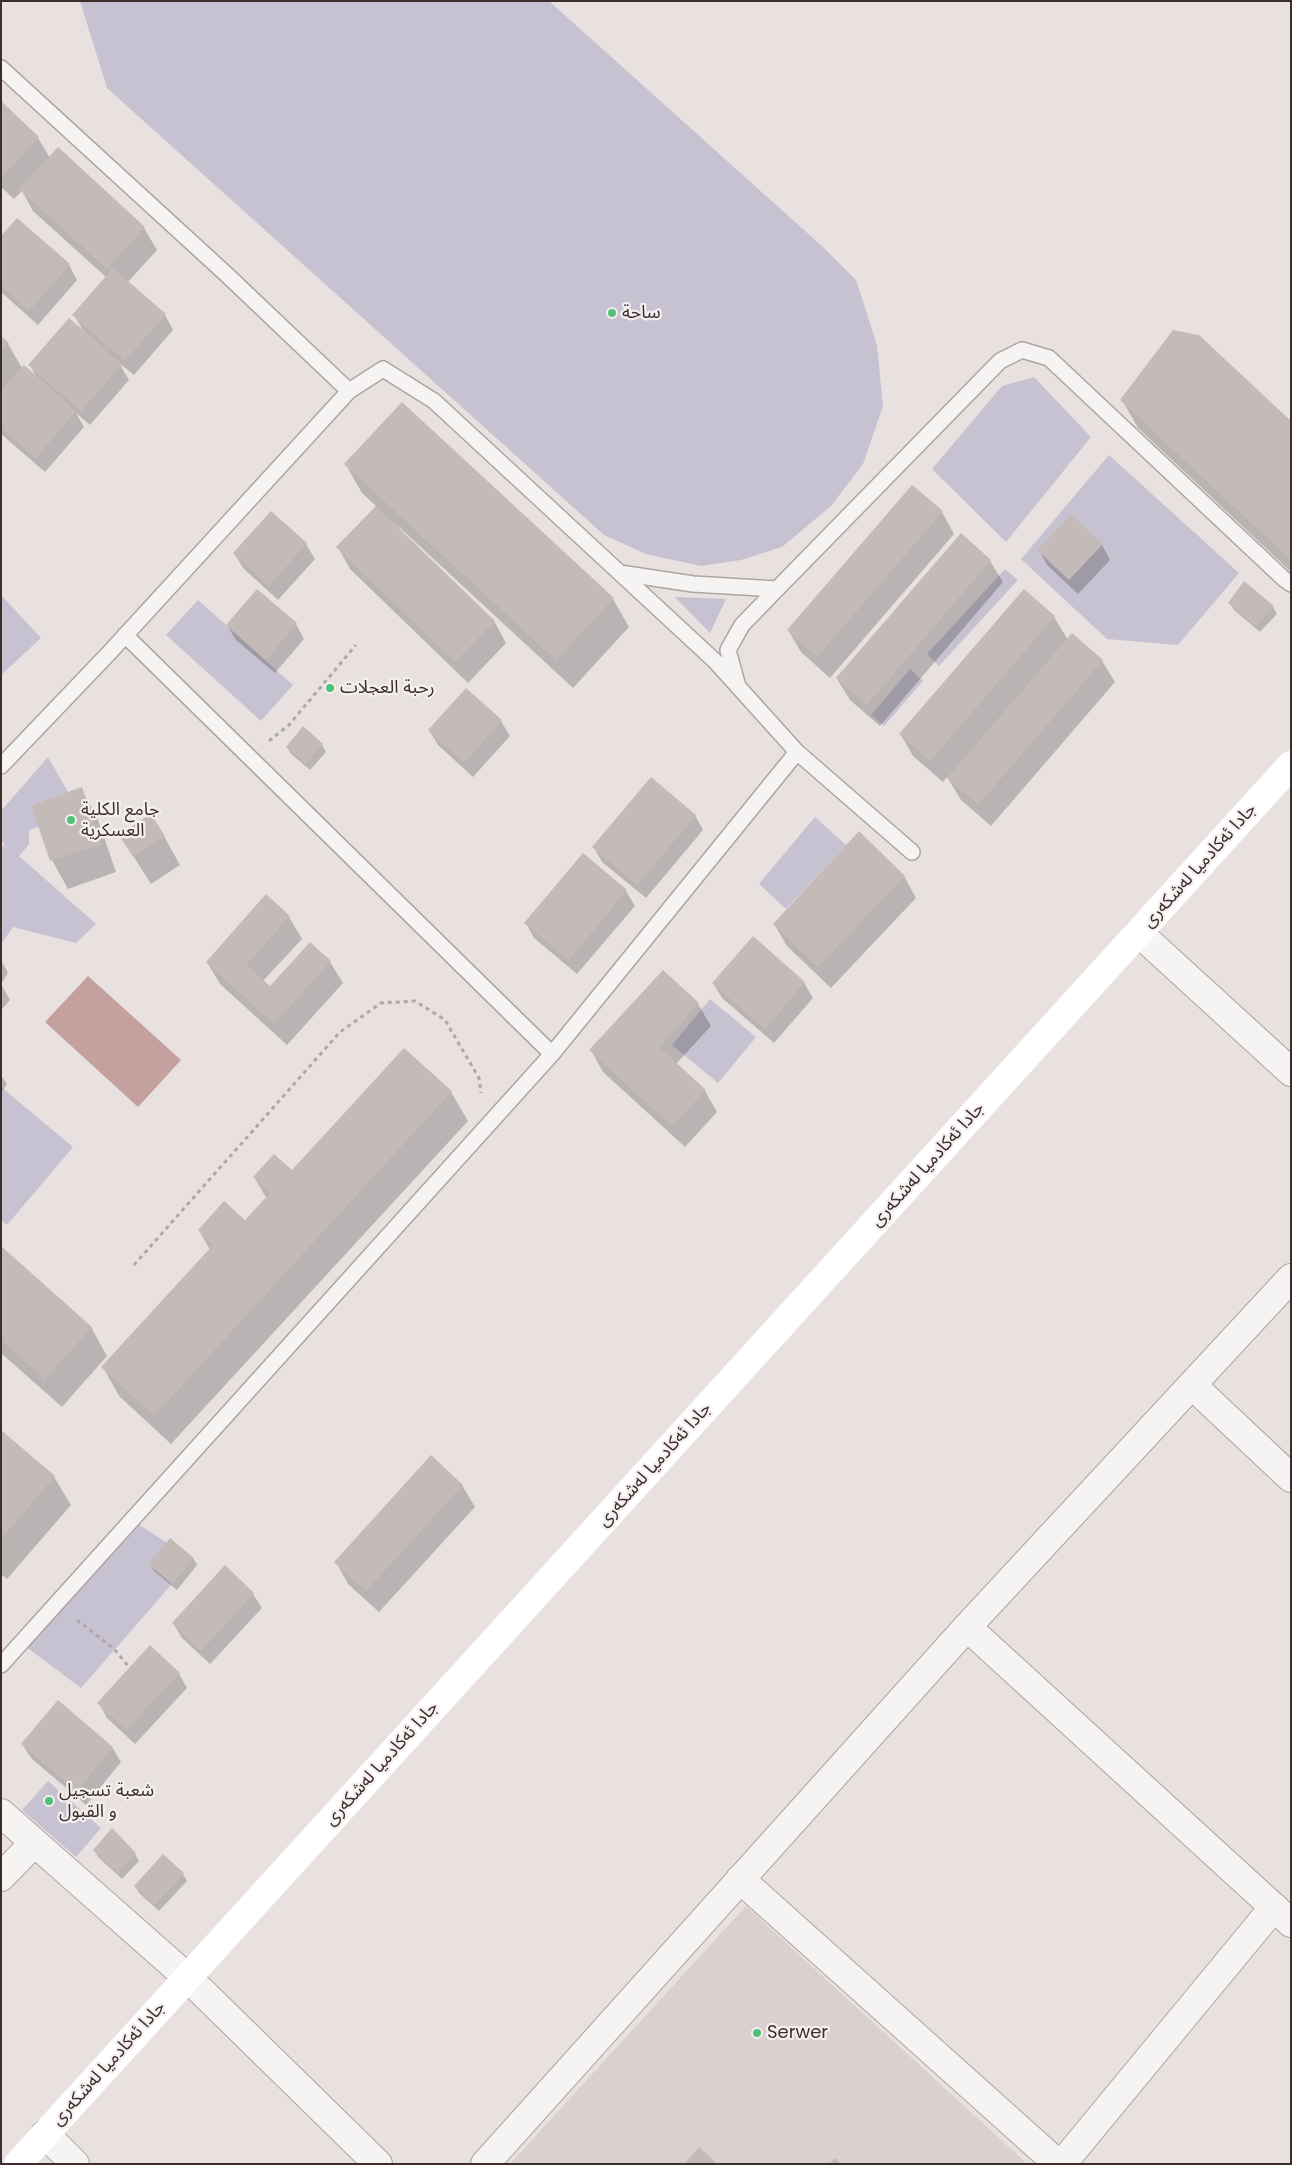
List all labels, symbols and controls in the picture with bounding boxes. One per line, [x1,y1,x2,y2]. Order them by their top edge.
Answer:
place label: ساحة [622,302,661,324]
marker: ساحة [606,307,618,319]
place label: رحبة العجلات [340,677,435,699]
marker: رحبة العجلات [324,682,336,694]
place label: جامع الكلية العسكرية [81,799,160,842]
street label: جادا ئه‌كادميا له‌شكه‌رى [1138,799,1262,933]
marker: جامع الكلية العسكرية [65,814,77,826]
street label: جادا ئه‌كادميا له‌شكه‌رى [866,1098,990,1232]
street label: جادا ئه‌كادميا له‌شكه‌رى [593,1398,717,1532]
street label: جادا ئه‌كادميا له‌شكه‌رى [320,1697,444,1831]
place label: شعبة تسجيل و القبول [59,1780,154,1822]
marker: شعبة تسجيل و القبول [43,1795,55,1807]
street label: جادا ئه‌كادميا له‌شكه‌رى [47,1997,171,2131]
place label: Serwer [767,2022,828,2044]
marker: Serwer [751,2027,763,2039]

